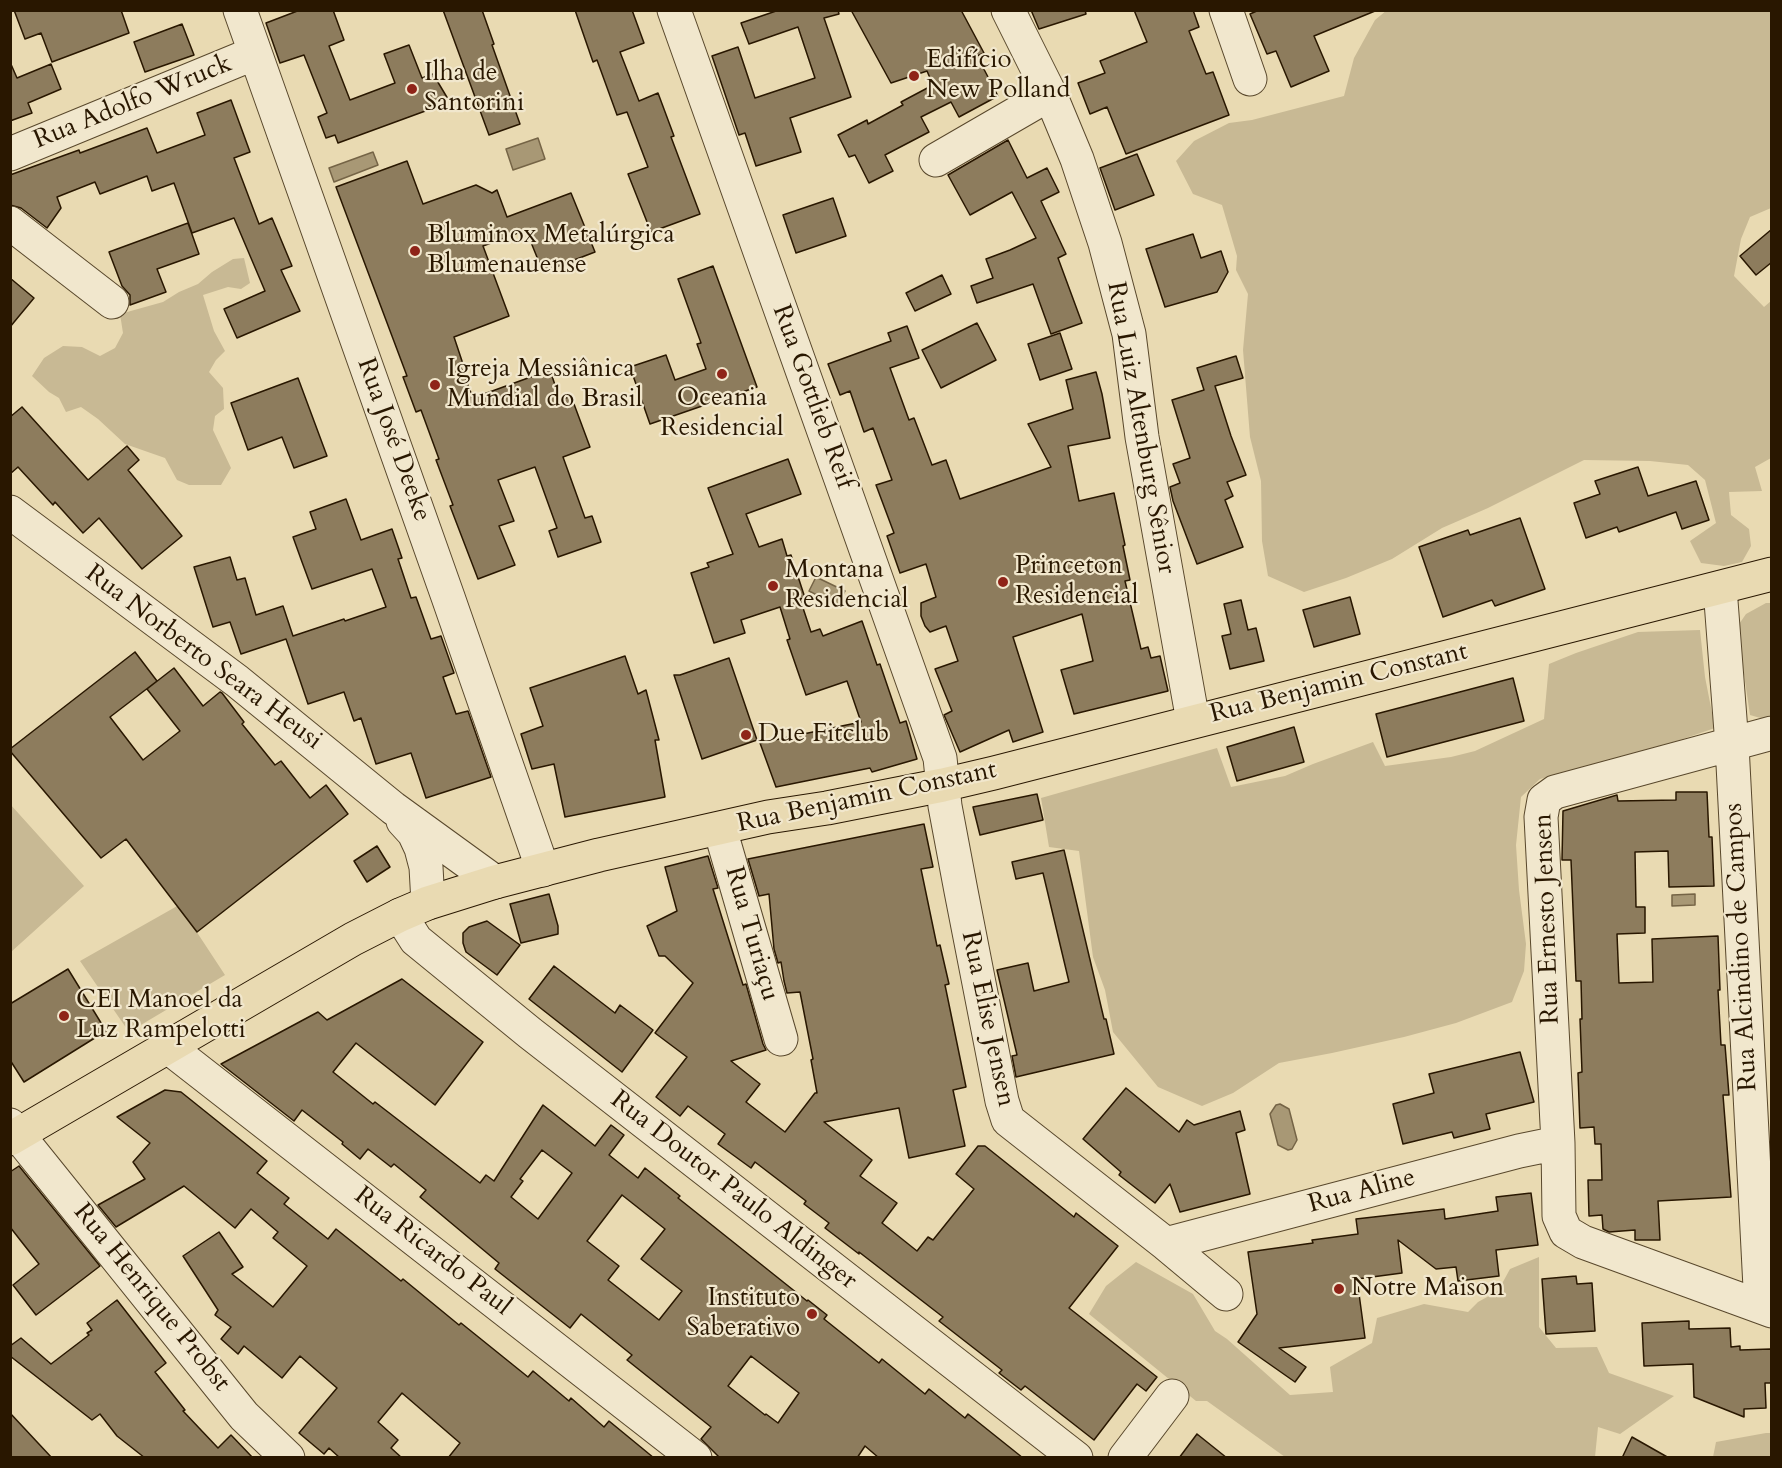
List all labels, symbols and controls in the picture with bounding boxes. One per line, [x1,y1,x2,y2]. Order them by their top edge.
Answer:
place label: Edifício New Polland [926,45,1070,106]
street label: Rua Adolfo Wruck [29,49,237,157]
place label: Ilha de Santorini [424,58,524,119]
marker: Edifício New Polland [907,69,921,83]
marker: Ilha de Santorini [405,82,419,96]
place label: Bluminox Metalúrgica Blumenauense [427,220,675,282]
marker: Bluminox Metalúrgica Blumenauense [408,244,422,258]
street label: Rua Luiz Altenburg Sênior [1099,280,1181,576]
street label: Rua Gottlieb Reif [764,301,860,493]
street label: Rua José Deeke [349,354,437,526]
place label: Igreja Messiânica Mundial do Brasil [447,354,642,416]
marker: Oceania Residencial [715,367,729,381]
marker: Igreja Messiânica Mundial do Brasil [428,378,442,392]
place label: Oceania Residencial [660,383,784,444]
place label: Princeton Residencial [1015,551,1138,612]
place label: Montana Residencial [785,555,908,616]
street label: Rua Norberto Seara Heusi [78,559,328,757]
marker: Princeton Residencial [996,575,1010,589]
marker: Montana Residencial [766,579,780,593]
street label: Rua Benjamin Constant [1207,637,1471,731]
place label: Due Fitclub [758,719,889,751]
marker: Due Fitclub [739,728,753,742]
street label: Rua Benjamin Constant [735,755,999,841]
street label: Rua Alcindino de Campos [1719,802,1765,1092]
street label: Rua Ernesto Jensen [1529,813,1567,1025]
street label: Rua Turiaçu [717,863,785,1005]
street label: Rua Elise Jensen [953,928,1021,1110]
place label: CEI Manoel da Luz Rampelotti [76,985,246,1046]
marker: CEI Manoel da Luz Rampelotti [57,1009,71,1023]
street label: Rua Doutor Paulo Aldinger [604,1085,862,1297]
street label: Rua Aline [1305,1163,1419,1221]
street label: Rua Ricardo Paul [347,1181,517,1323]
street label: Rua Henrique Probst [66,1198,236,1398]
place label: Notre Maison [1351,1273,1504,1305]
marker: Notre Maison [1332,1282,1346,1296]
place label: Instituto Saberativo [687,1283,800,1344]
marker: Instituto Saberativo [805,1307,819,1321]

